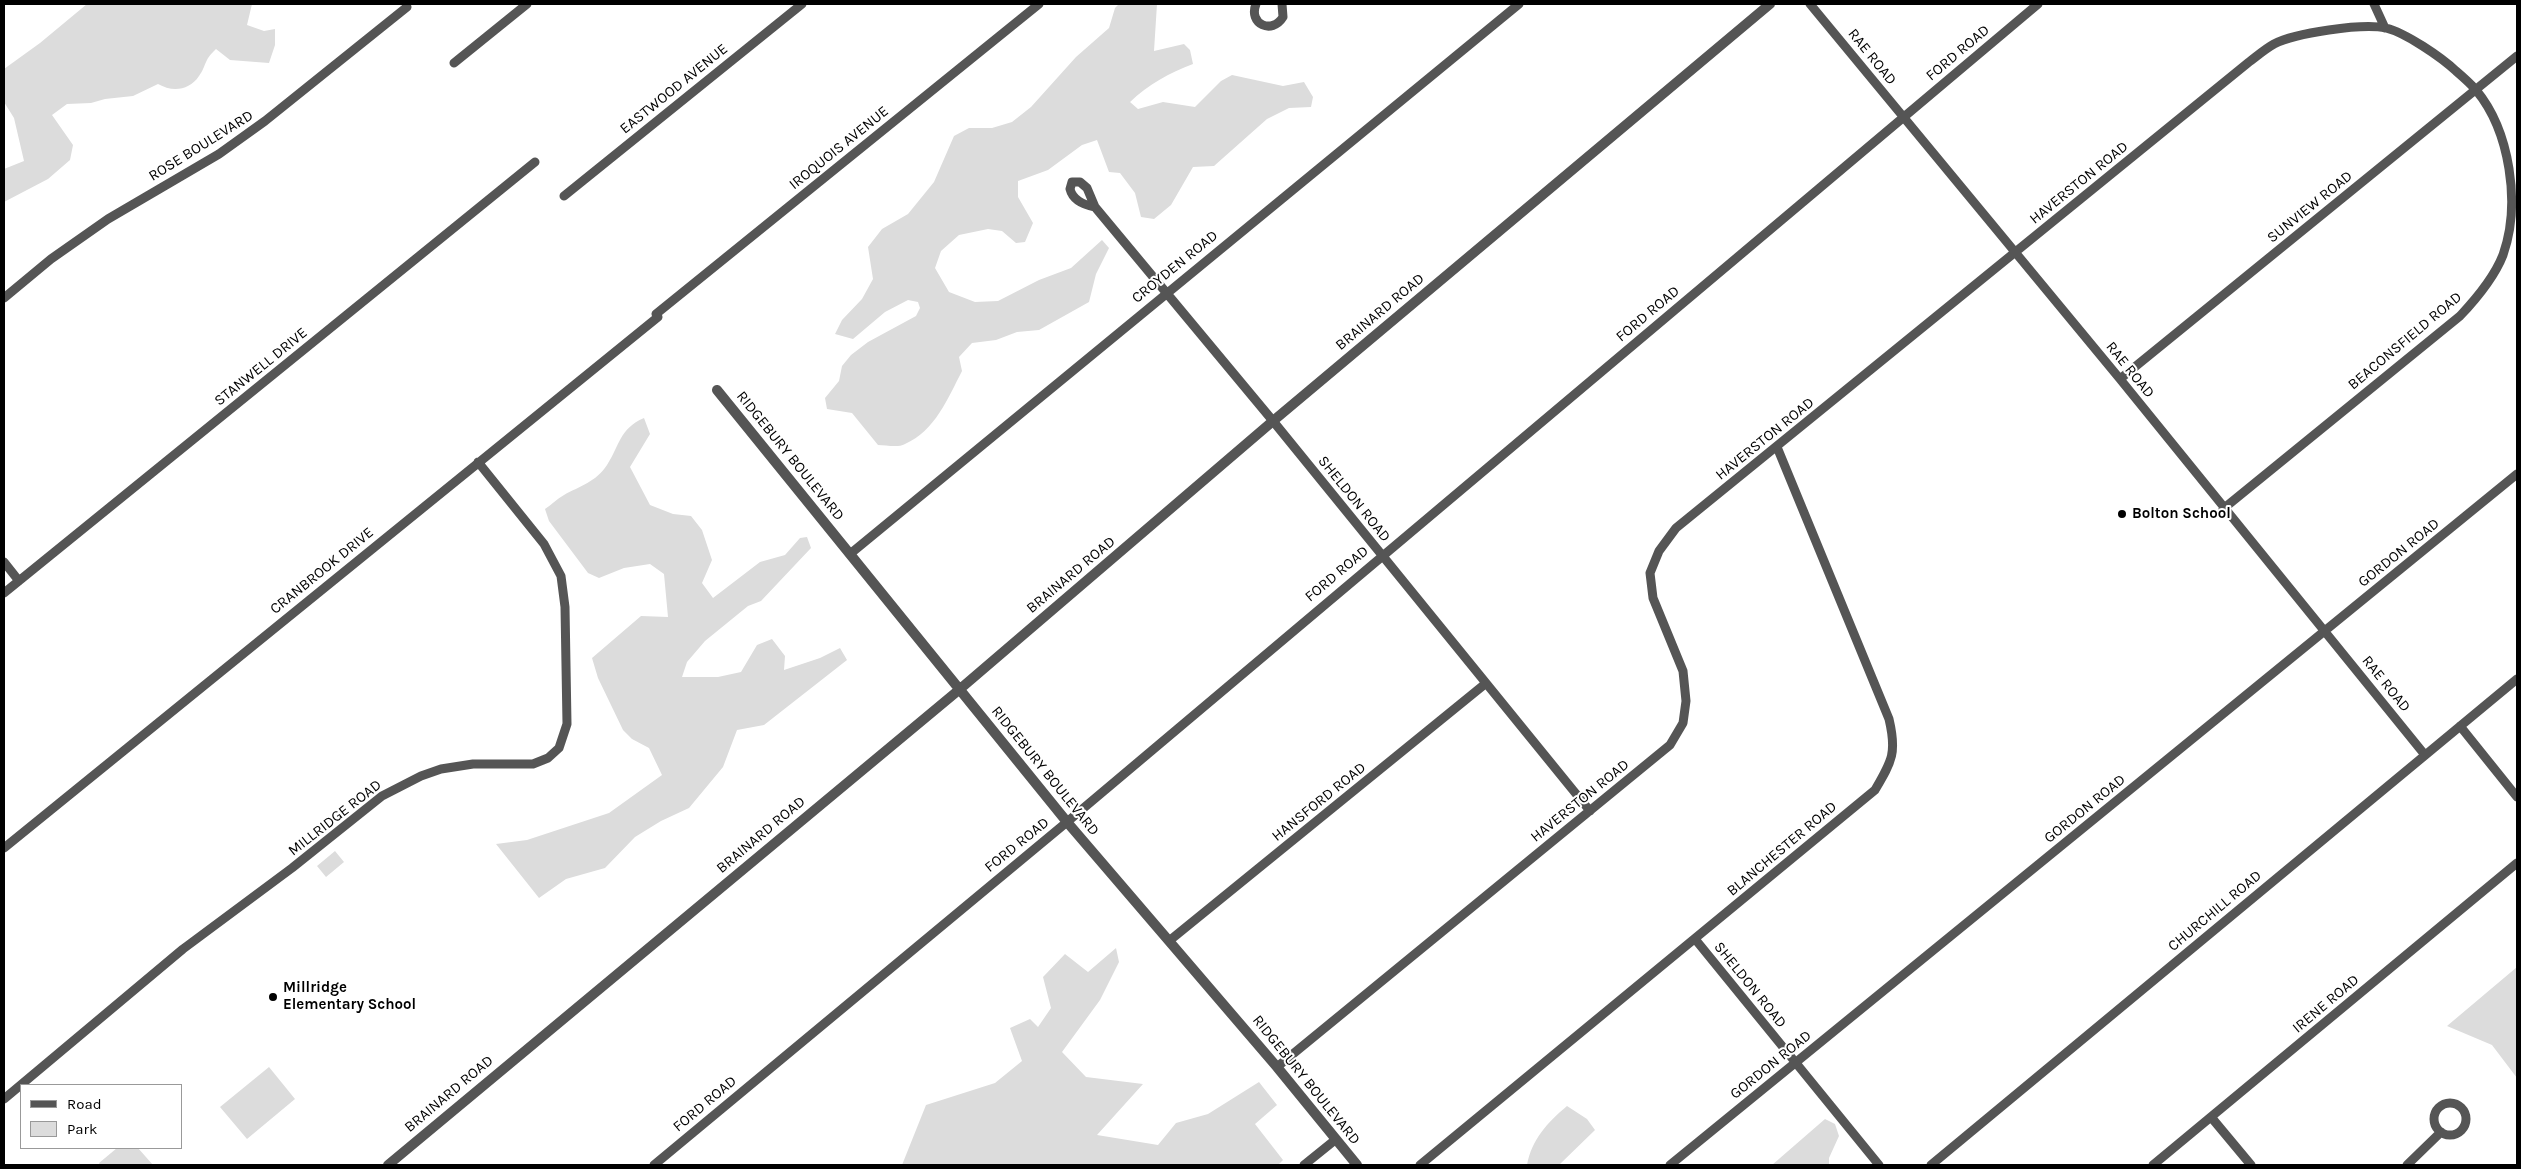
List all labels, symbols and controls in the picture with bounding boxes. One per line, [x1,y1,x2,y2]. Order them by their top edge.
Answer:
street label: FORD ROAD [1923,21,1993,85]
street label: RAE ROAD [1844,25,1900,89]
street label: EASTWOOD AVENUE [616,40,732,138]
street label: IROQUOIS AVENUE [786,102,892,194]
street label: ROSE BOULEVARD [145,107,257,185]
street label: HAVERSTON ROAD [2026,138,2132,228]
street label: SUNVIEW ROAD [2264,167,2356,247]
street label: CROYDEN ROAD [1128,227,1222,307]
street label: BRAINARD ROAD [1332,270,1428,354]
street label: FORD ROAD [1613,282,1683,346]
street label: BEACONSFIELD ROAD [2344,288,2466,394]
street label: STANWELL DRIVE [211,324,311,410]
street label: RAE ROAD [2102,338,2158,402]
street label: RIDGEBURY BOULEVARD [732,388,848,524]
street label: HAVERSTON ROAD [1712,394,1818,484]
street label: SHELDON ROAD [1314,452,1394,546]
place label: Bolton School [2132,505,2231,523]
marker: Bolton School [2116,508,2128,520]
street label: GORDON ROAD [2355,515,2443,591]
street label: CRANBROOK DRIVE [267,524,377,618]
street label: BRAINARD ROAD [1023,533,1119,617]
street label: FORD ROAD [1302,542,1372,606]
street label: RAE ROAD [2358,652,2414,716]
street label: RIDGEBURY BOULEVARD [987,703,1103,839]
street label: HAVERSTON ROAD [1527,756,1633,846]
street label: HANSFORD ROAD [1268,759,1370,845]
street label: GORDON ROAD [2041,771,2129,847]
street label: MILLRIDGE ROAD [285,776,385,860]
street label: BRAINARD ROAD [713,793,809,877]
street label: BLANCHESTER ROAD [1723,798,1841,900]
street label: FORD ROAD [981,814,1053,876]
street label: CHURCHILL ROAD [2165,867,2265,955]
street label: SHELDON ROAD [1710,938,1790,1032]
street label: IRENE ROAD [2289,971,2363,1037]
place label: Millridge Elementary School [283,979,416,1014]
marker: Millridge Elementary School [267,991,279,1003]
street label: RIDGEBURY BOULEVARD [1248,1012,1364,1148]
street label: GORDON ROAD [1727,1027,1815,1103]
street label: BRAINARD ROAD [401,1052,497,1136]
street label: FORD ROAD [670,1072,740,1136]
legend [20,1084,182,1149]
text: Road [67,1095,102,1113]
text: Park [67,1120,97,1138]

